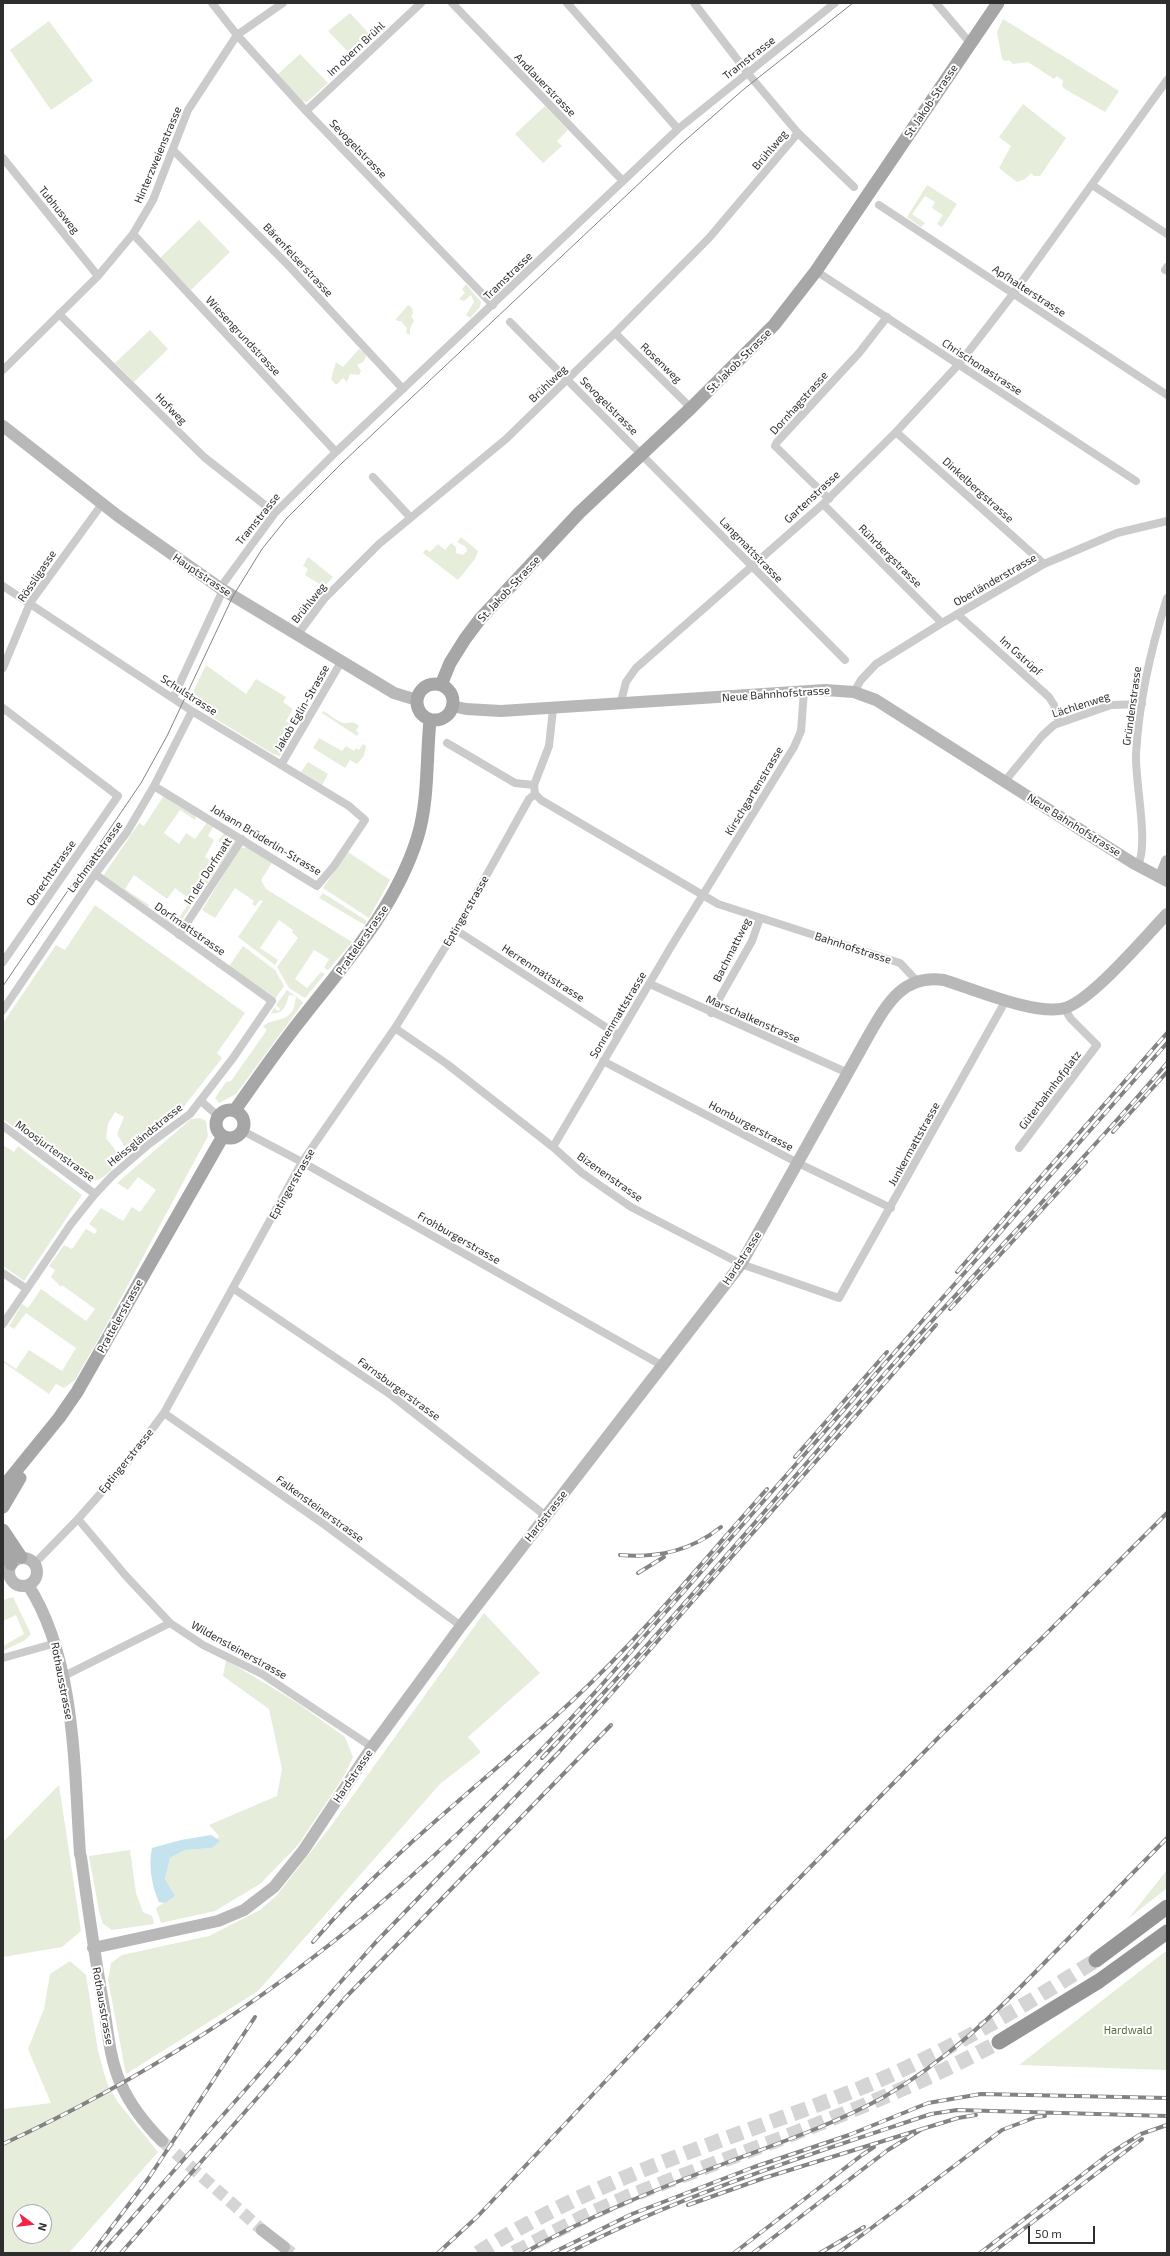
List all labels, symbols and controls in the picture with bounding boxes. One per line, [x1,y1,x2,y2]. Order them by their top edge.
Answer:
street label: Im obern Brühl [325,19,387,79]
street label: Tramstrasse [720,33,778,83]
street label: Andlauerstrasse [512,51,578,119]
street label: St. Jakob-Strasse [902,62,960,140]
street label: Hinterzweienstrasse [132,105,184,205]
street label: Sevogelstrasse [327,117,389,181]
street label: Brühlweg [749,127,791,173]
street label: Tubhusweg [36,184,82,236]
street label: Bärenfelserstrasse [260,220,336,300]
street label: Tramstrasse [481,249,535,303]
street label: Apfhalterstrasse [990,262,1068,320]
street label: Wiesengrundstrasse [203,294,283,378]
street label: St. Jakob-Strasse [704,326,774,396]
street label: Chrischonastrasse [939,336,1025,398]
street label: Rosenweg [638,340,684,386]
street label: Brühlweg [526,363,570,405]
street label: Dornhagstrasse [767,369,831,437]
street label: Sevogelstrasse [577,374,641,438]
street label: Hofweg [153,391,189,427]
street label: Dinkelbergstrasse [940,455,1016,525]
street label: Gartenstrasse [781,468,843,526]
street label: Tramstrasse [233,490,283,548]
street label: Langmattstrasse [717,515,785,585]
street label: Rührbergstrasse [856,522,924,590]
street label: Rössligasse [15,548,59,604]
street label: Hauptstrasse [170,551,234,599]
street label: Oberländerstrasse [951,551,1039,609]
street label: St. Jakob-Strasse [475,553,543,625]
street label: Brühlweg [289,580,329,626]
street label: Im Gstrüpf [997,633,1045,679]
street label: Jakob Eglin-Strasse [272,662,332,754]
street label: Gründenstrasse [1120,666,1144,746]
street label: Schulstrasse [158,672,220,718]
street label: Neue Bahnhofstrasse [722,684,830,704]
street label: Lächlenweg [1050,689,1112,721]
street label: Kirschgartenstrasse [722,744,786,838]
street label: Neue Bahnhofstrasse [1025,791,1123,859]
street label: Johann Brüderlin-Strasse [208,802,324,878]
street label: Lachmattstrasse [65,819,125,895]
street label: In der Dorfmatt [181,835,235,907]
street label: Obrechtstrasse [23,838,79,908]
street label: Eptingerstrasse [440,873,492,949]
street label: Dorfmattstrasse [152,900,228,958]
street label: Prattelerstrasse [333,903,391,977]
street label: Bachmattweg [710,916,754,984]
street label: Bahnhofstrasse [813,929,893,967]
street label: Herrenmattstrasse [499,941,587,1005]
street label: Sonnenmattstrasse [587,969,649,1061]
street label: Marschalkenstrasse [704,992,802,1046]
street label: Güterbahnhofplatz [1016,1048,1084,1132]
street label: Homburgerstrasse [706,1098,796,1154]
street label: Junkermattstrasse [886,1100,942,1188]
street label: Heissgländstrasse [105,1101,185,1169]
street label: Moosjurtenstrasse [13,1118,97,1184]
street label: Eptingerstrasse [266,1146,318,1222]
street label: Bizenenstrasse [575,1149,645,1205]
street label: Frohburgerstrasse [415,1209,503,1267]
street label: Hardstrasse [720,1229,764,1287]
street label: Prattelerstrasse [94,1277,146,1355]
street label: Farnsburgerstrasse [355,1355,443,1423]
street label: Eptingerstrasse [96,1426,156,1496]
street label: Falkensteinerstrasse [274,1473,366,1545]
street label: Hardstrasse [522,1488,570,1544]
street label: Wildensteinerstrasse [189,1618,289,1682]
street label: Rothausstrasse [48,1641,76,1721]
street label: Hardstrasse [330,1747,376,1805]
street label: Rothausstrasse [90,1966,116,2046]
park label: Hardwald [1104,2023,1152,2037]
north arrow [12,2204,52,2244]
scale bar [1030,2218,1097,2244]
text: N [36,2221,50,2232]
text: 50 m [1035,2226,1062,2240]

